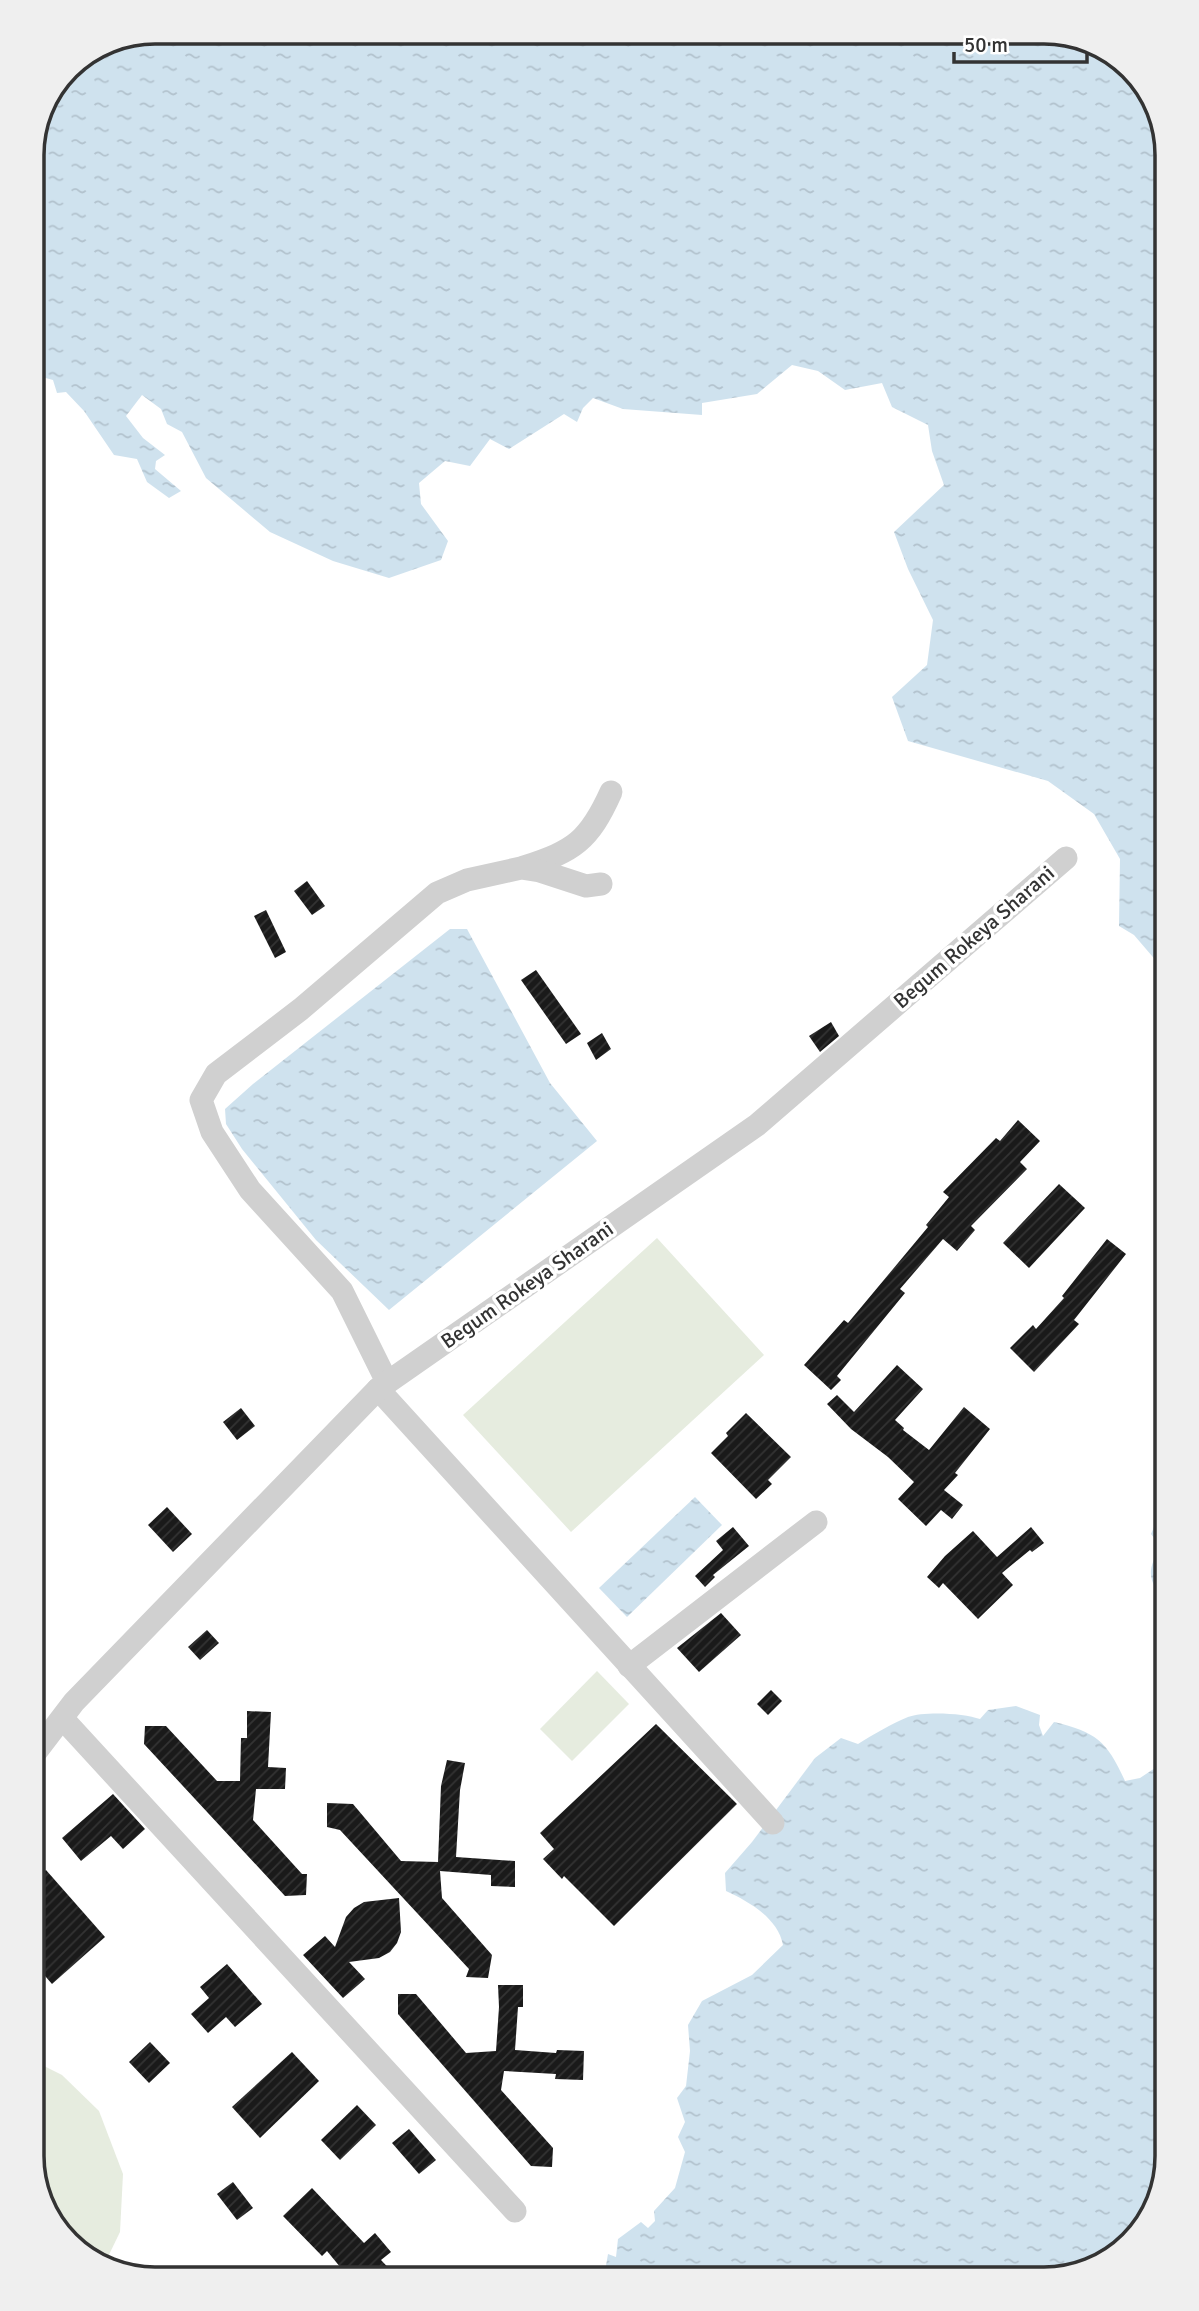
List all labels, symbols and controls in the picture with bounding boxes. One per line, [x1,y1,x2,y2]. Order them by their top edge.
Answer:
scale bar [954,21,1087,65]
text: 50 m [964,32,1008,58]
street label: Begum Rokeya Sharani [888,860,1060,1014]
street label: Begum Rokeya Sharani [436,1216,618,1354]

